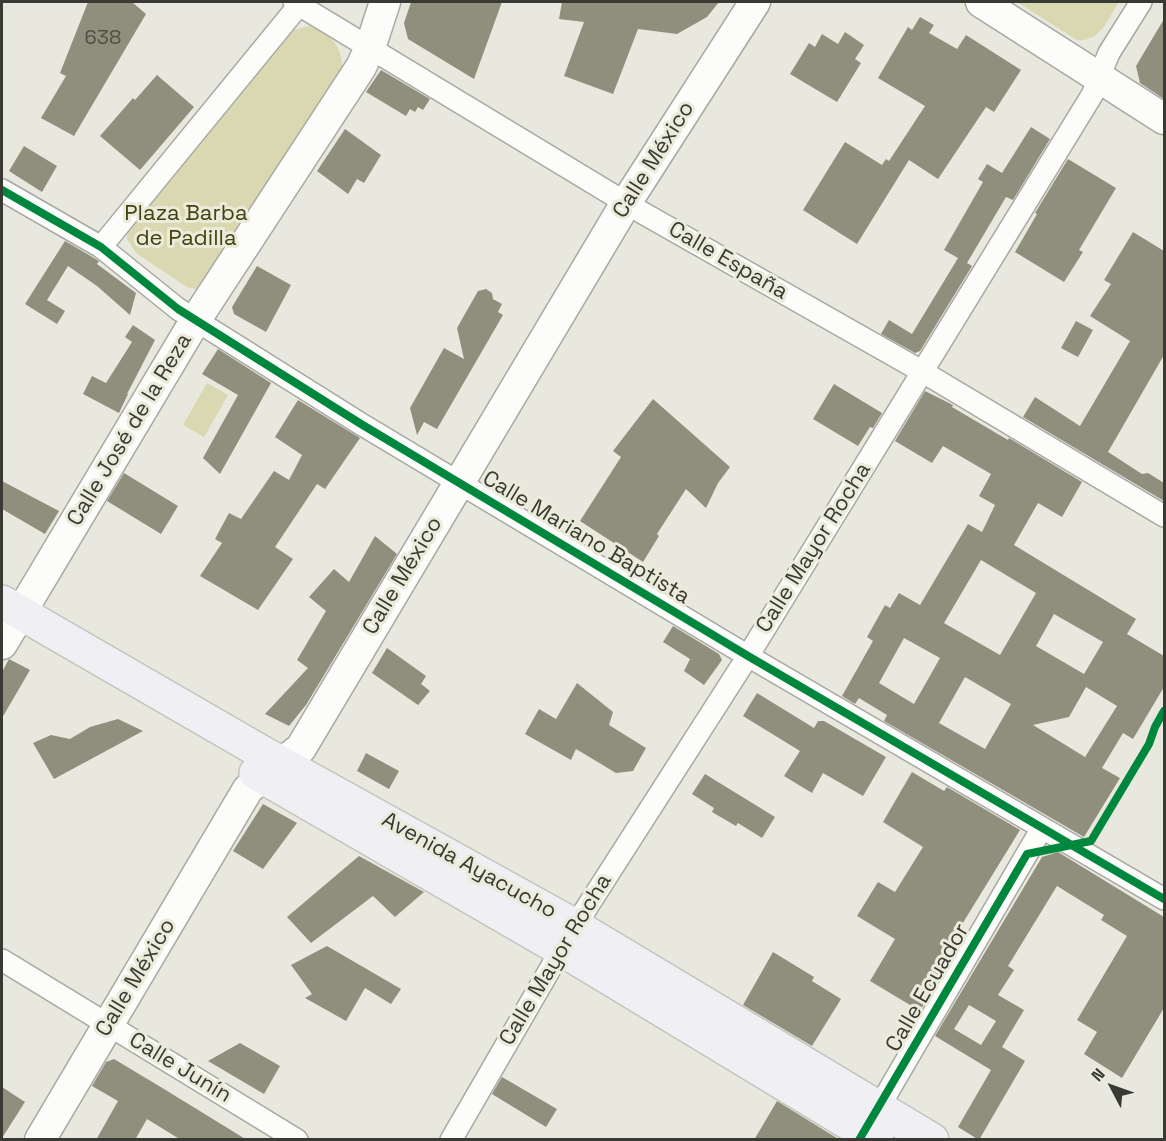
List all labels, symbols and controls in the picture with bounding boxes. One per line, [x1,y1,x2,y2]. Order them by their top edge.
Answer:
house number: 638 [85,27,121,51]
street label: Calle México [608,97,700,223]
park label: Plaza Barba de Padilla [124,201,248,252]
street label: Calle España [664,216,792,306]
street label: Calle José de la Reza [62,329,198,531]
street label: Calle Mayor Rocha [751,458,877,638]
street label: Calle Mariano Baptista [477,466,695,610]
street label: Calle México [357,512,449,640]
street label: Avenida Ayacucho [377,807,561,925]
street label: Calle Mayor Rocha [494,869,618,1051]
street label: Calle México [90,914,182,1042]
street label: Calle Ecuador [881,919,975,1057]
street label: Calle Junín [124,1027,236,1109]
north arrow [1082,1057,1142,1117]
text: N [1087,1064,1109,1086]

